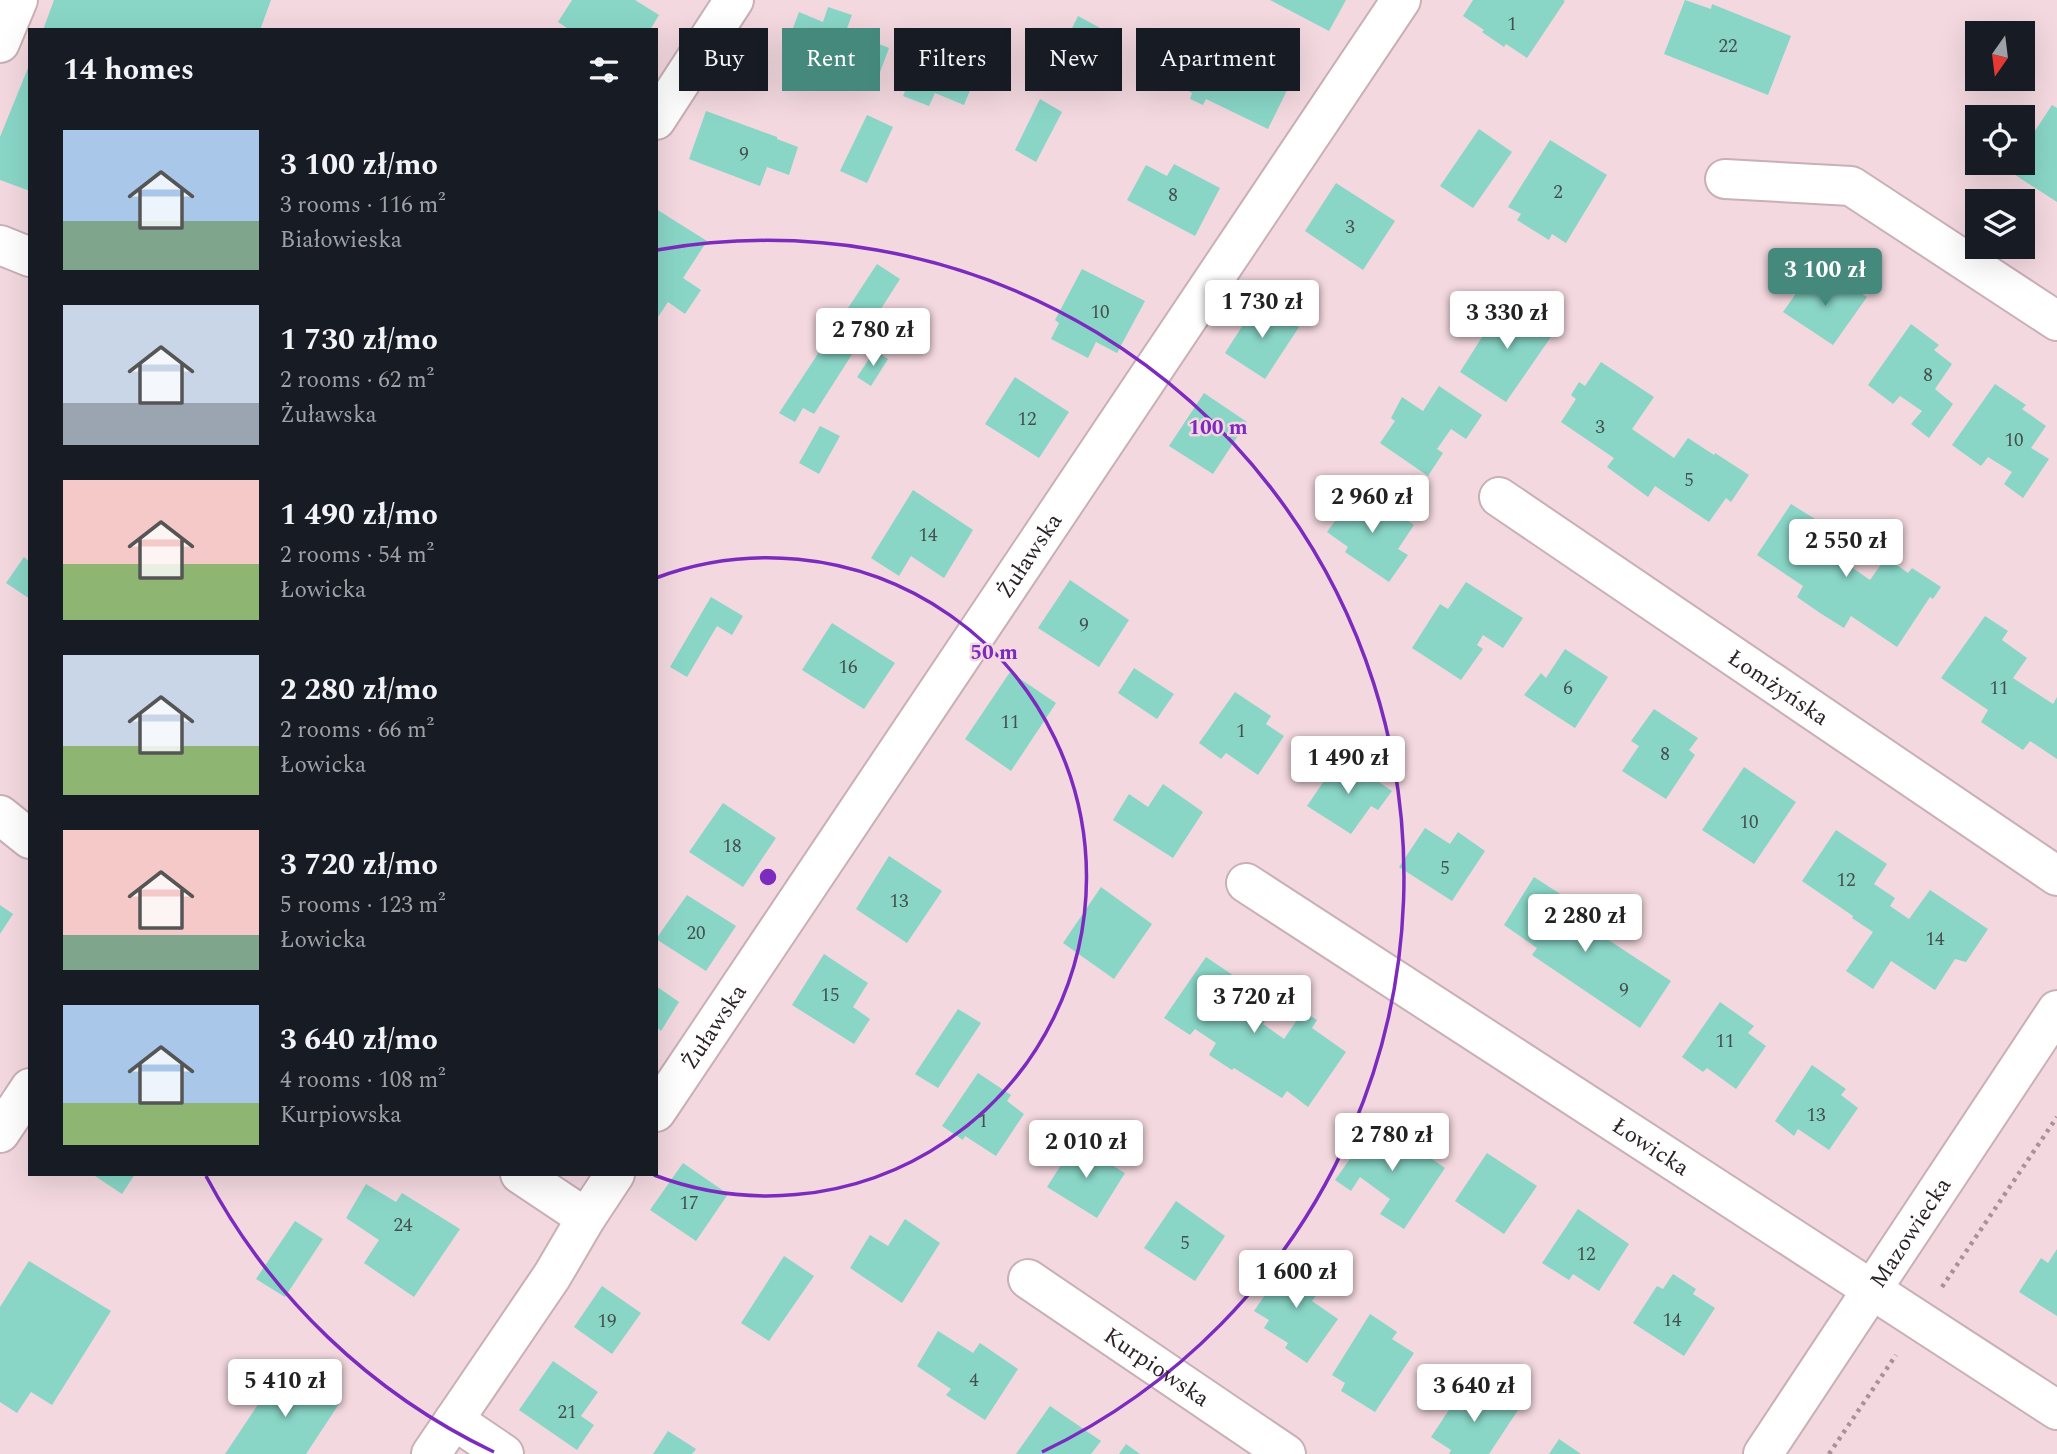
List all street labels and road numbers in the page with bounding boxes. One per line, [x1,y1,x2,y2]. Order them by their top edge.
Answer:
street label: Żuławska [989,506,1072,606]
street label: Łomżyńska [1720,641,1836,735]
street label: Żuławska [673,977,756,1077]
street label: Łowicka [1604,1109,1696,1186]
street label: Mazowiecka [1862,1171,1961,1296]
street label: Kurpiowska [1096,1319,1216,1416]

